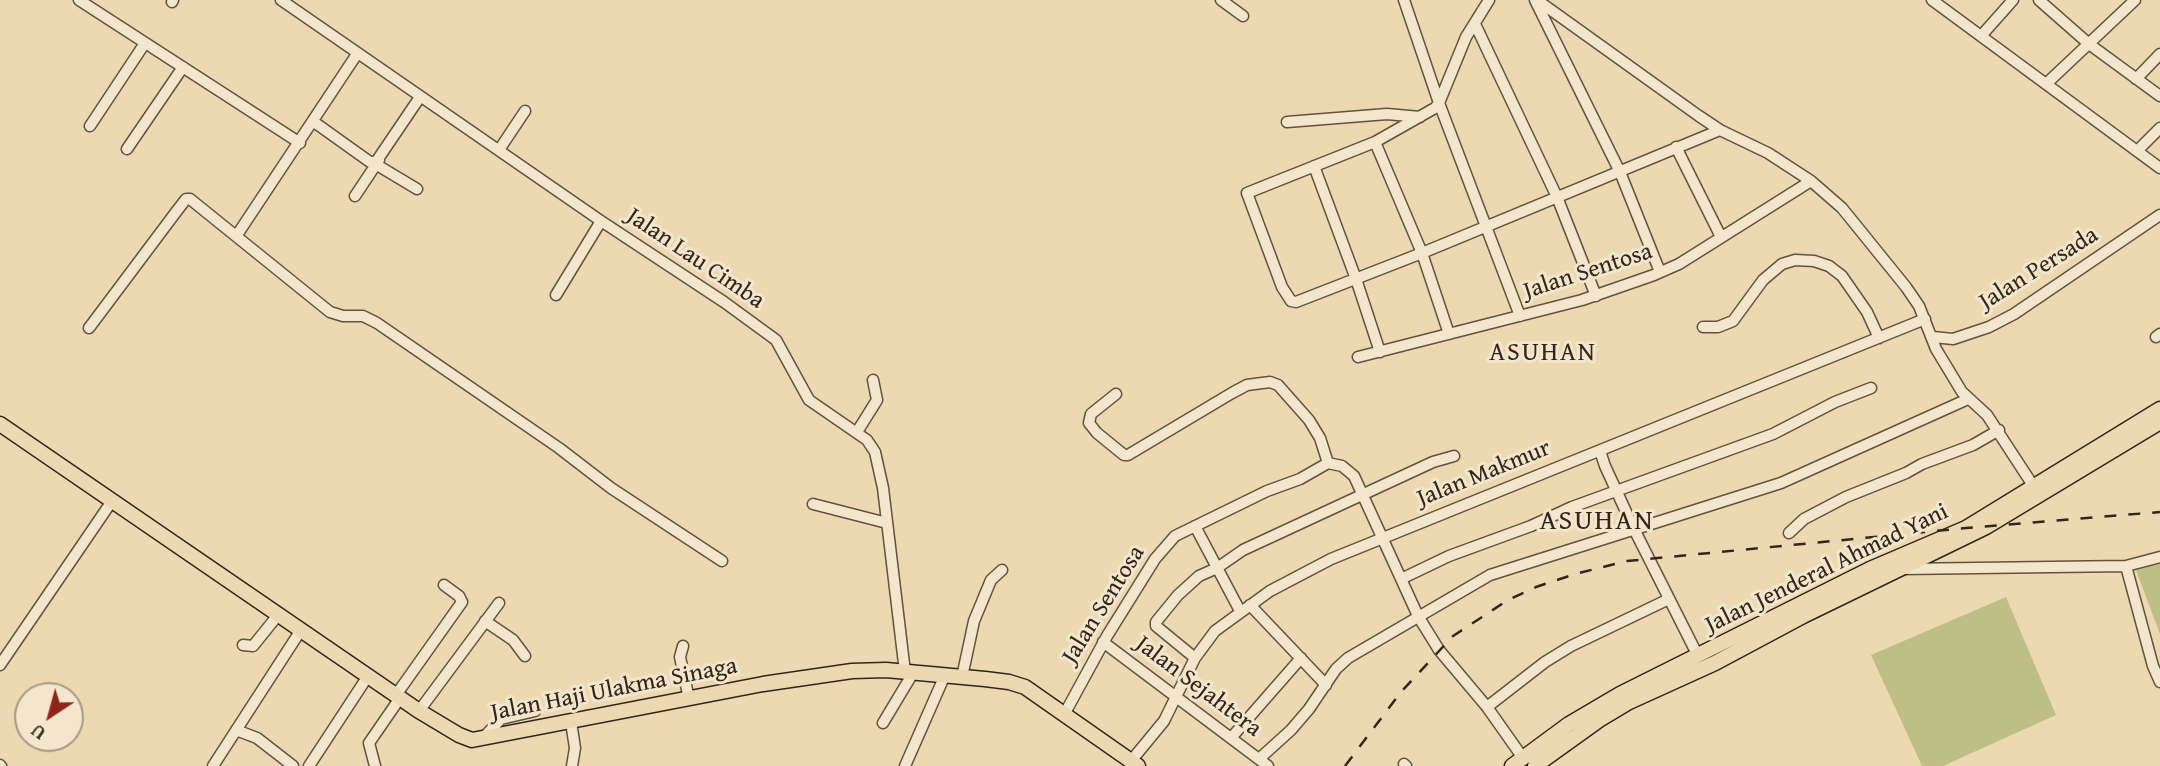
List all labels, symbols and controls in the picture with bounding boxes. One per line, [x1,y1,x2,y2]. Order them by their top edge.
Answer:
street label: Jalan Lau Cimba [621,202,769,316]
street label: Jalan Persada [1974,221,2104,317]
street label: Jalan Sentosa [1520,238,1656,306]
district label: ASUHAN [1490,337,1596,369]
street label: Jalan Makmur [1413,434,1555,514]
street label: Jalan Jenderal Ahmad Yani [1701,498,1953,640]
district label: ASUHAN [1540,505,1654,539]
street label: Jalan Sentosa [1056,541,1152,669]
street label: Jalan Sejahtera [1129,630,1267,744]
street label: Jalan Haji Ulakma Sinaga [488,652,740,728]
north arrow [14,682,84,752]
text: U [24,717,51,747]

